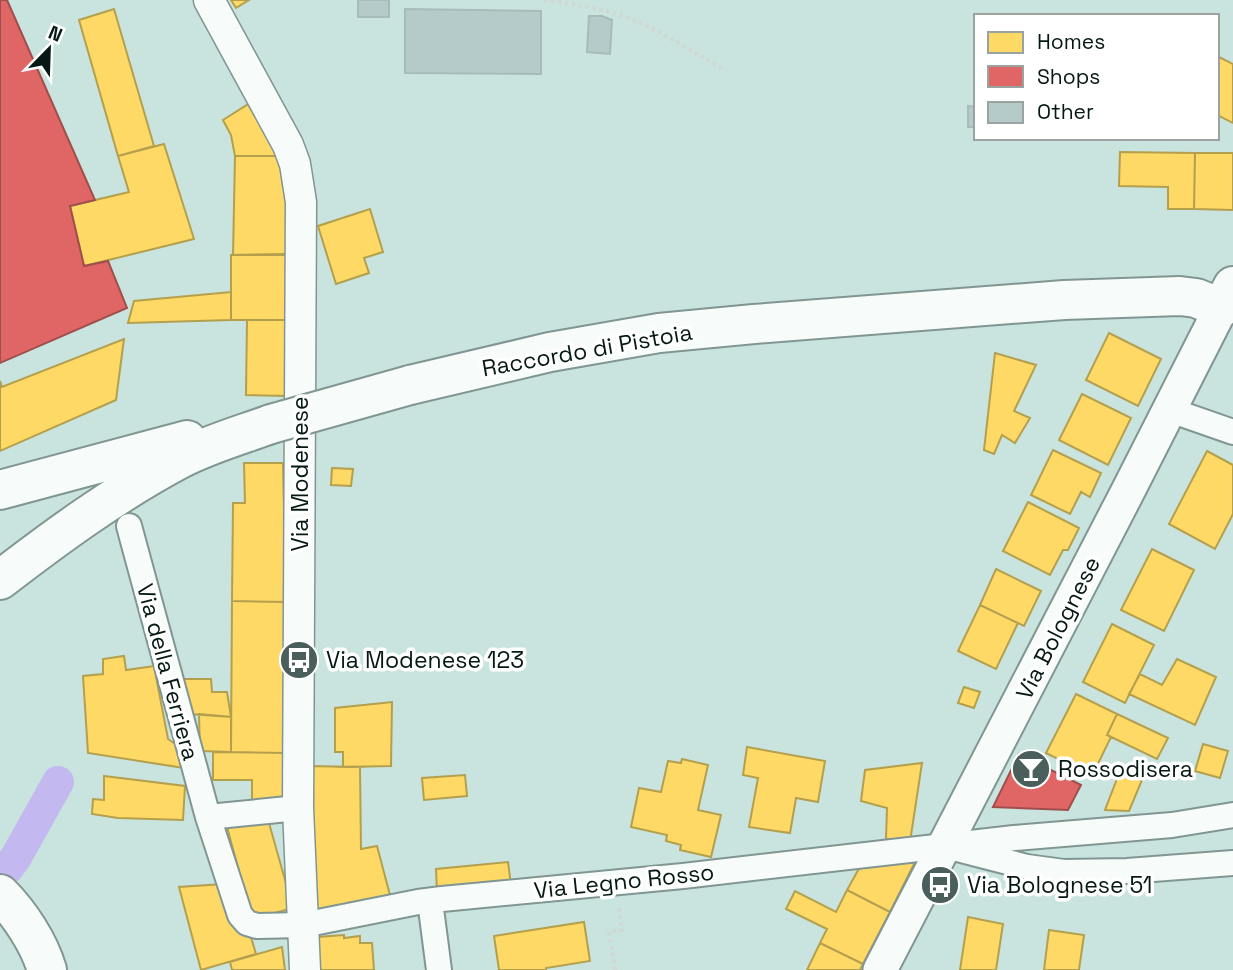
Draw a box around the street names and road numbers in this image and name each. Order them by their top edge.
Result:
street label: Raccordo di Pistoia [479,317,695,383]
street label: Via Modenese [285,397,315,552]
street label: Via Bolognese [1009,551,1107,705]
street label: Via della Ferriera [130,580,206,764]
street label: Via Legno Rosso [532,857,716,905]

